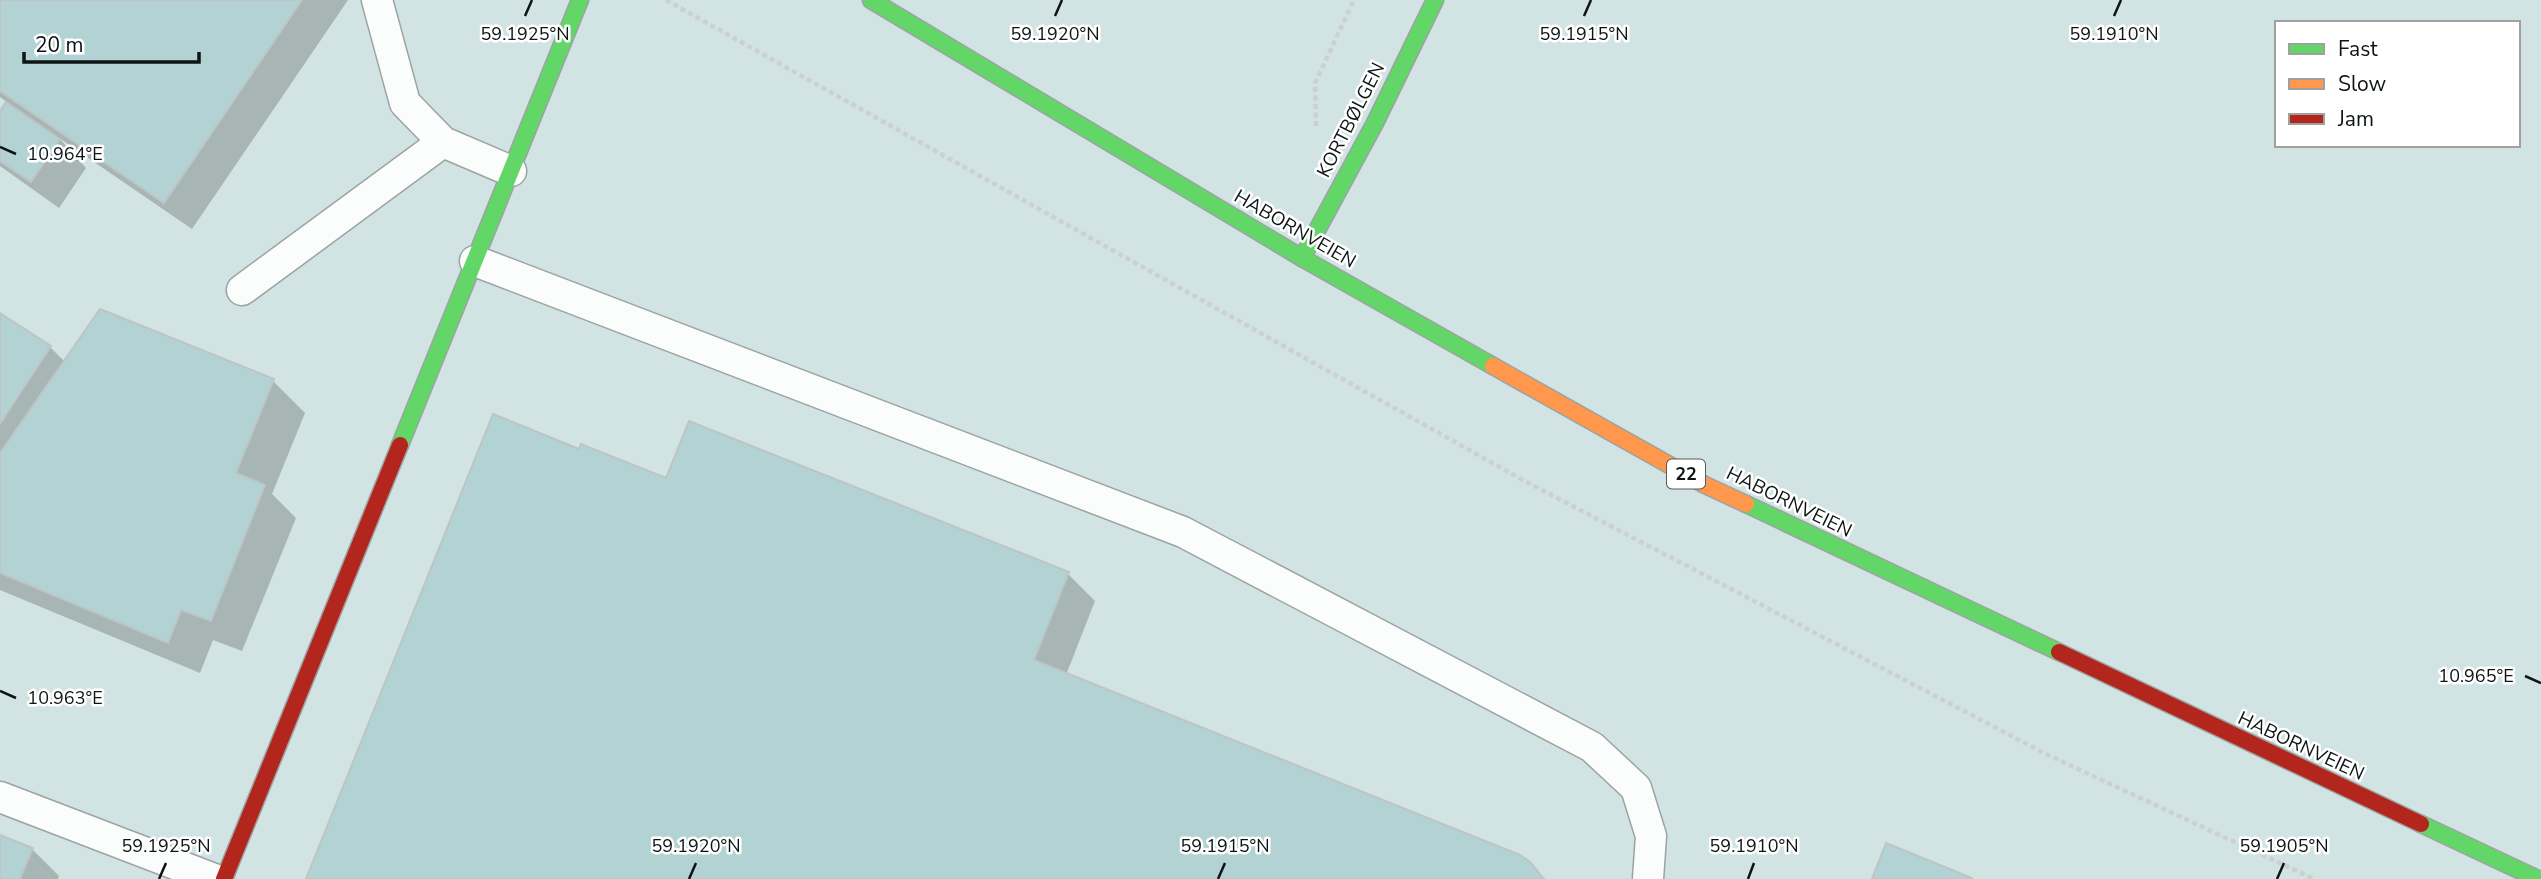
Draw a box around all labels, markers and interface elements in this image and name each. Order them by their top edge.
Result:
scale bar [24,21,200,65]
legend [2275,21,2520,147]
text: 59.1925°N [481,22,569,46]
text: 59.1920°N [1011,22,1099,46]
text: 59.1915°N [1540,22,1628,46]
text: 59.1910°N [2070,22,2158,46]
text: 20 m [35,31,84,59]
text: Fast [2338,35,2378,63]
street label: KORTBØLGEN [1311,58,1391,182]
text: Slow [2338,70,2387,98]
text: Jam [2337,105,2374,133]
text: 10.964°E [27,142,103,166]
street label: HABORNVEIEN [1229,184,1361,274]
road number: 22 [1667,460,1705,488]
street label: HABORNVEIEN [1722,460,1856,544]
text: 10.965°E [2438,664,2514,688]
text: 10.963°E [27,686,103,710]
street label: HABORNVEIEN [2234,705,2368,787]
text: 59.1925°N [122,834,210,858]
text: 59.1920°N [652,834,740,858]
text: 59.1915°N [1181,834,1269,858]
text: 59.1910°N [1710,834,1798,858]
text: 59.1905°N [2240,834,2328,858]

